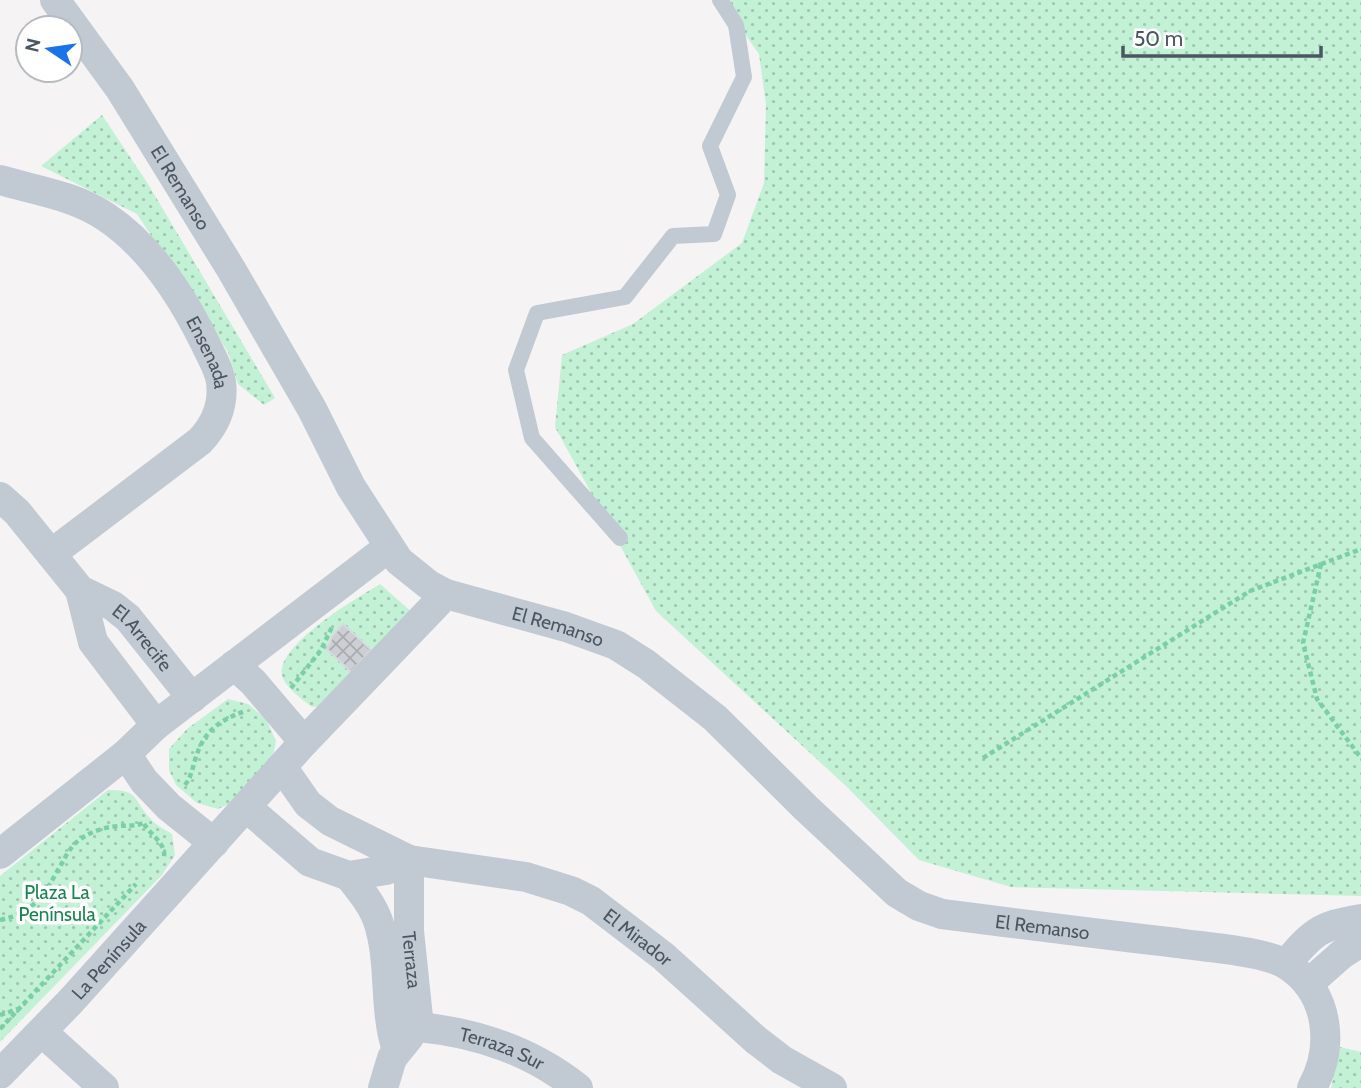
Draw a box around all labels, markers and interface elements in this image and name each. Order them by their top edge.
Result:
north arrow [14,14,84,84]
scale bar [1123,14,1321,58]
text: 50 m [1134,26,1183,51]
text: N [20,36,46,54]
street label: El Remanso [146,141,215,234]
street label: Ensenada [182,312,233,390]
street label: El Arrecife [108,599,178,676]
street label: El Remanso [510,601,607,651]
park label: Plaza La Península [18,881,96,926]
street label: El Mirador [599,903,677,970]
street label: El Remanso [994,909,1091,944]
street label: La Península [67,914,151,1004]
street label: Terraza [398,930,426,990]
street label: Terraza Sur [458,1022,548,1074]

